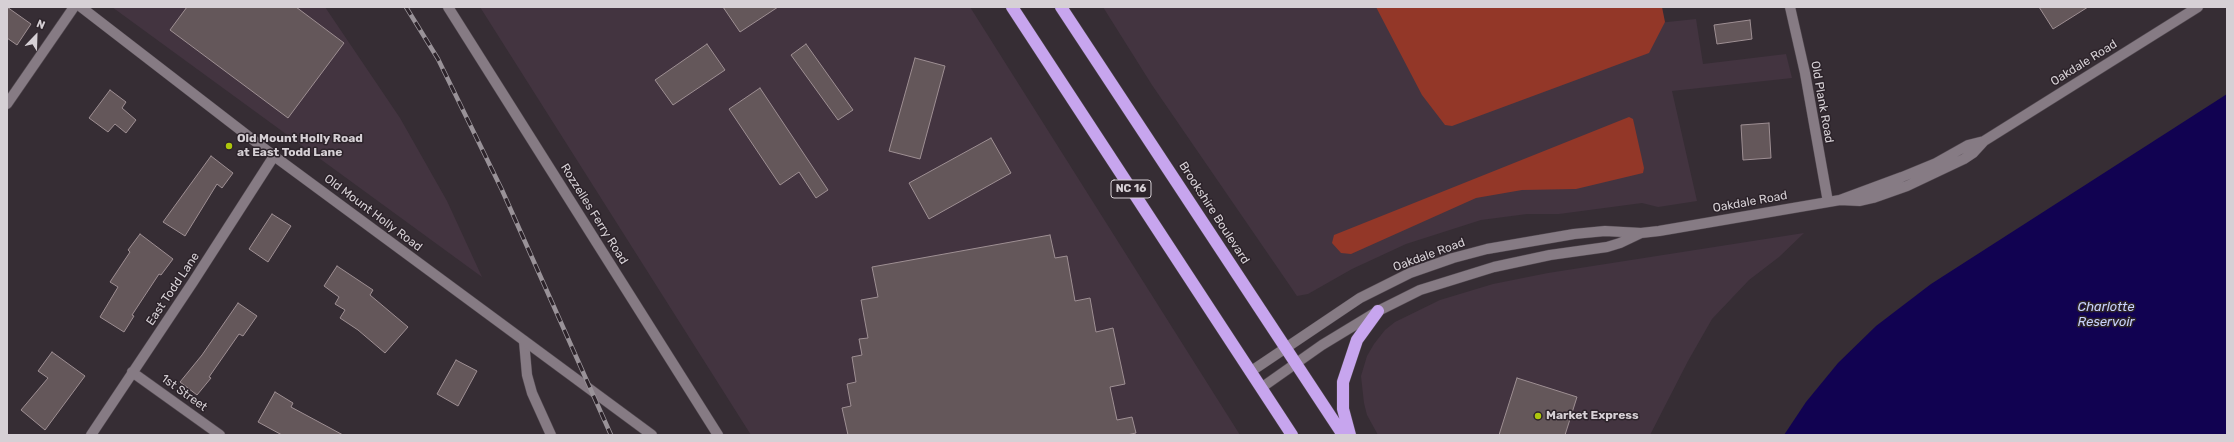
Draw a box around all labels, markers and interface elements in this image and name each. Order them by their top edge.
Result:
north arrow [16,16,56,56]
text: N [35,17,47,32]
street label: Oakdale Road [2048,37,2120,89]
street label: Old Plank Road [1808,60,1836,144]
place label: Old Mount Holly Road at East Todd Lane [237,132,363,160]
marker: Old Mount Holly Road at East Todd Lane [224,141,234,151]
street label: Brookshire Boulevard [1176,159,1252,267]
street label: Rozzelles Ferry Road [557,161,631,267]
street label: Old Mount Holly Road [321,171,425,255]
road number: NC 16 [1111,180,1151,198]
street label: Oakdale Road [1712,188,1788,216]
street label: Oakdale Road [1391,235,1467,275]
street label: East Todd Lane [143,250,203,328]
water label: Charlotte Reservoir [2077,299,2135,330]
street label: 1st Street [158,371,210,415]
place label: Market Express [1546,409,1639,423]
marker: Market Express [1533,411,1543,421]

